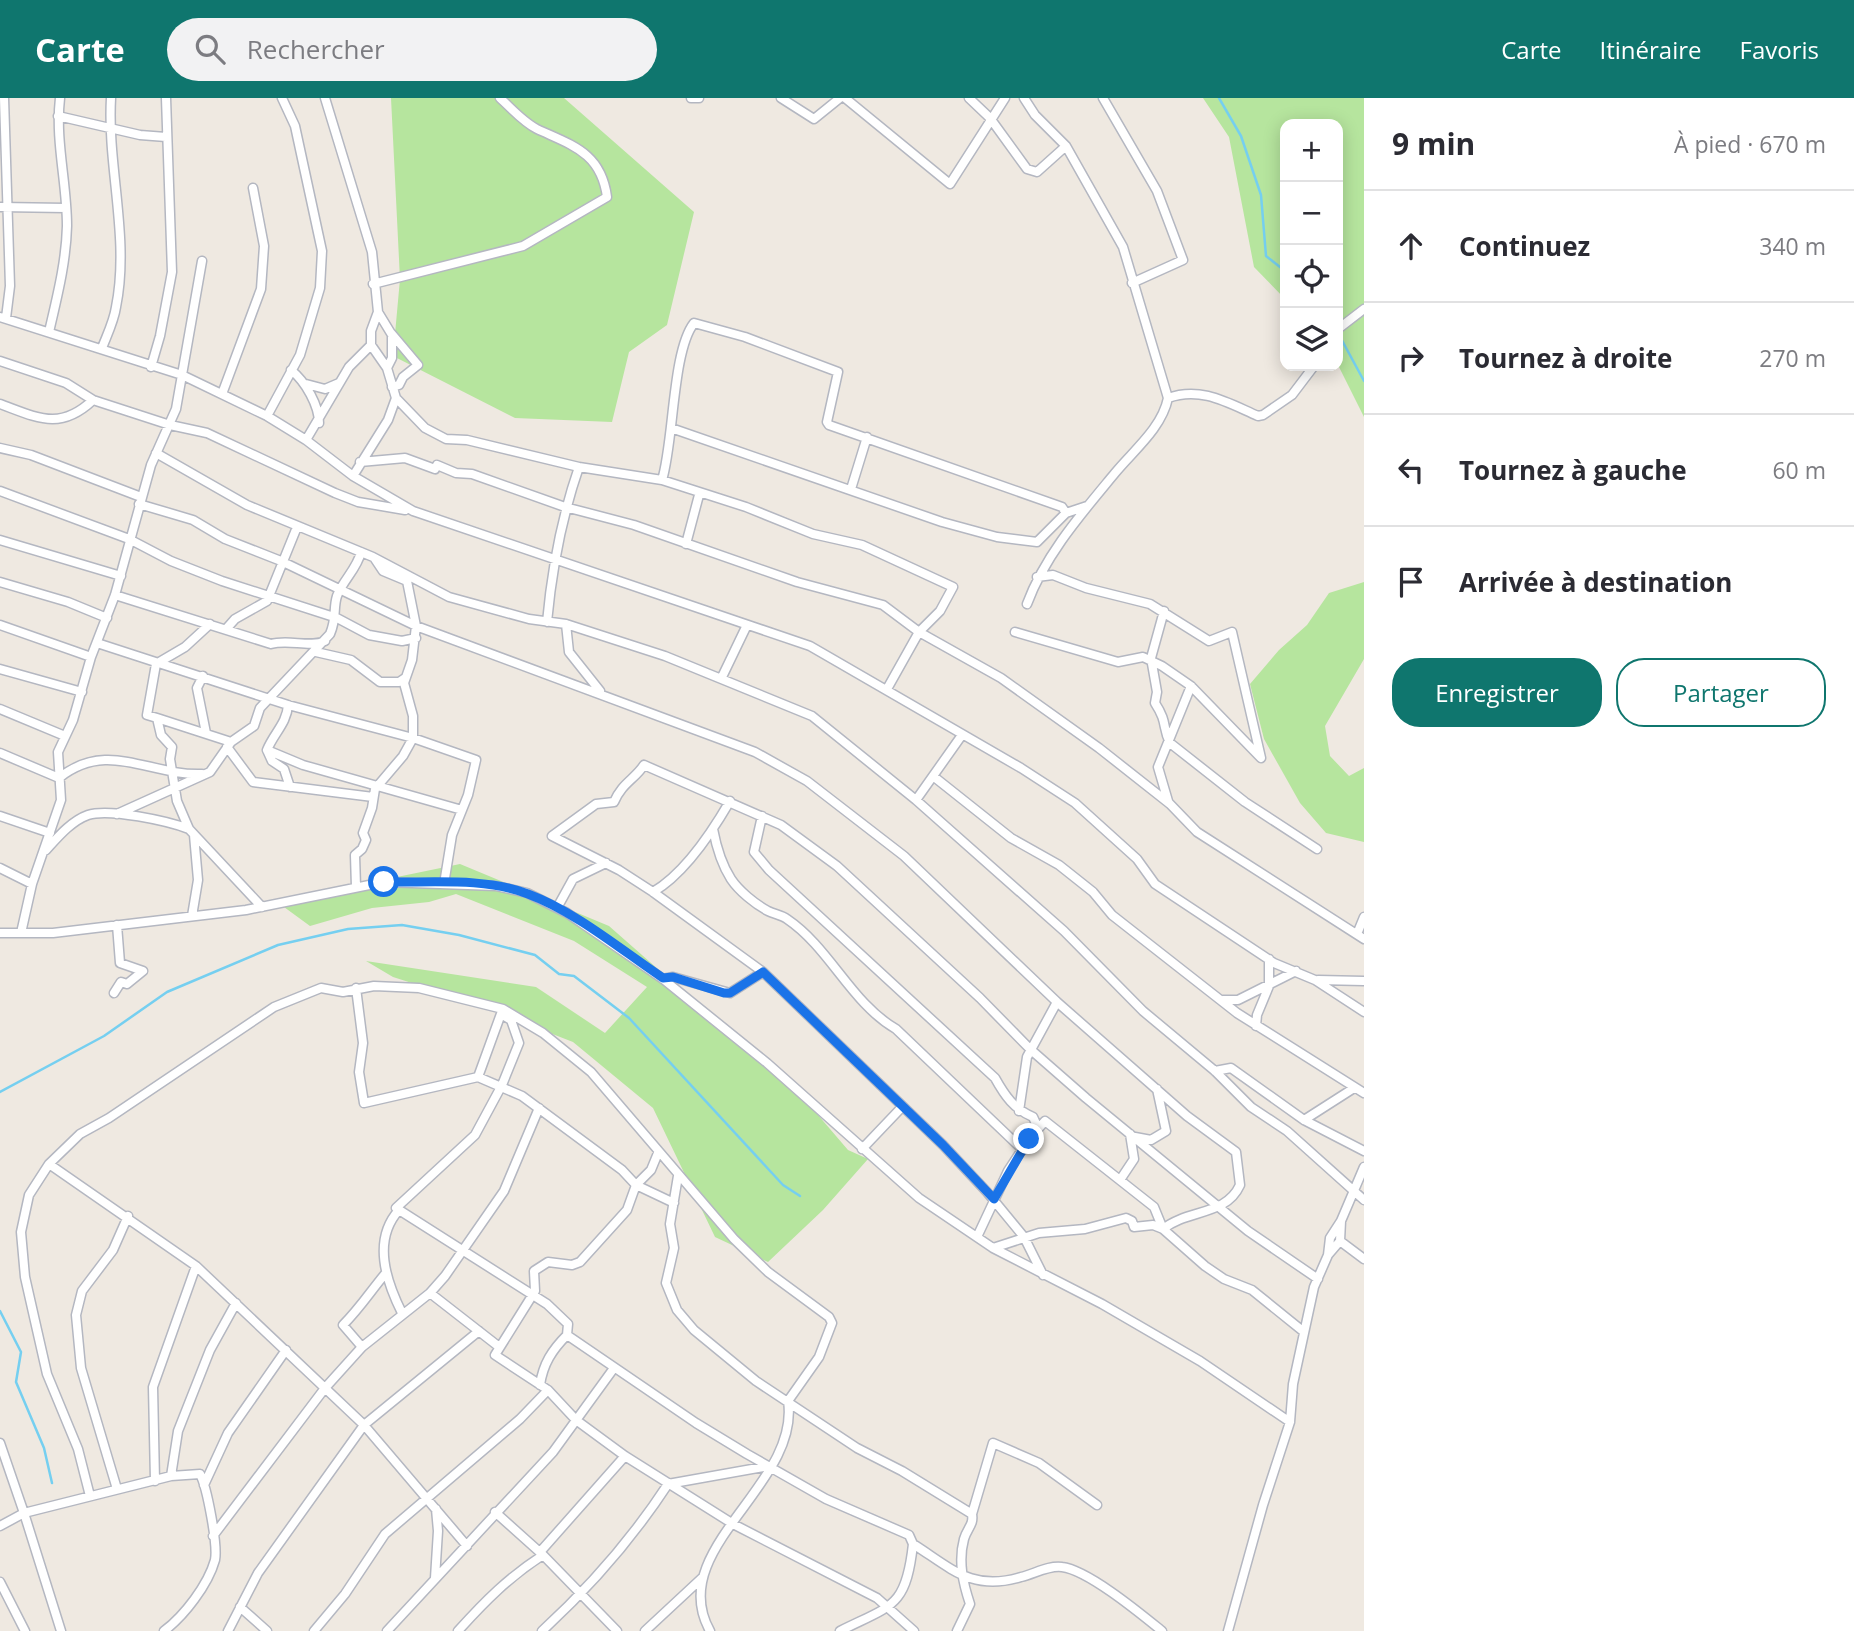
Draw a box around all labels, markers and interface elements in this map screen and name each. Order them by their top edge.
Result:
search box [167,18,657,81]
text: Carte [35,27,125,72]
icon: search [191,30,229,68]
text: Rechercher [247,31,385,67]
text: Carte [1501,33,1562,66]
text: Itinéraire [1600,33,1702,66]
text: Favoris [1740,33,1819,66]
map controls [1280,119,1343,371]
button: + [1280,119,1343,182]
text: 9 min [1392,123,1475,164]
text: À pied · 670 m [1674,128,1826,160]
button: − [1280,182,1343,245]
icon: ahead [1392,227,1430,265]
text: Continuez [1459,228,1590,264]
text: 340 m [1759,230,1826,262]
button: locate [1280,245,1343,308]
button: layers [1280,308,1343,371]
icon: right [1392,339,1430,377]
text: Tournez à droite [1459,340,1672,376]
text: 270 m [1759,342,1826,374]
icon: left [1392,451,1430,489]
text: Tournez à gauche [1459,452,1687,488]
text: 60 m [1772,454,1826,486]
icon: arrive [1392,563,1430,601]
text: Arrivée à destination [1459,564,1732,600]
button: Enregistrer [1392,658,1602,727]
button: Partager [1616,658,1826,727]
route start [368,866,399,897]
route end [1013,1123,1044,1154]

